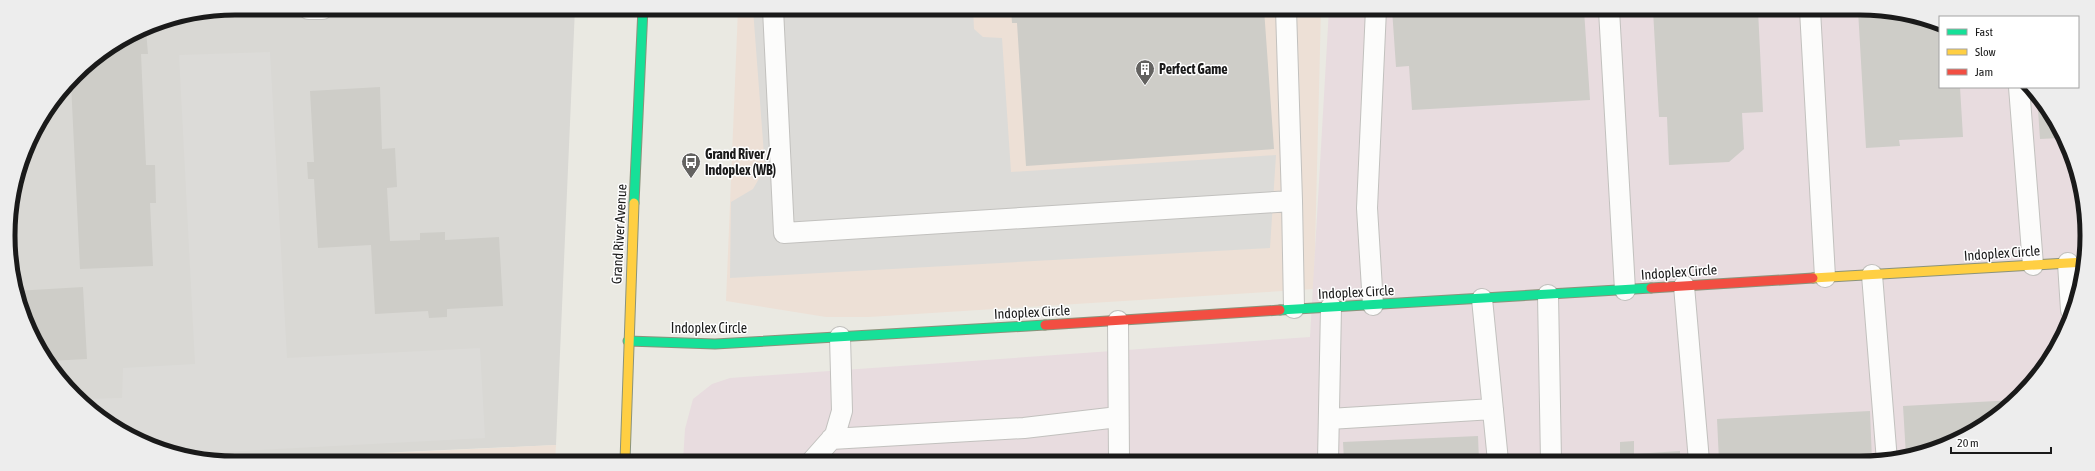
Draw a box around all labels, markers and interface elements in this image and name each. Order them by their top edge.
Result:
legend [1939,16,2079,88]
text: Fast [1975,25,1993,39]
text: Slow [1975,45,1996,59]
building icon: Perfect Game [1134,58,1156,86]
place label: Perfect Game [1159,61,1228,77]
text: Jam [1975,65,1993,79]
place label: Grand River / Indoplex (WB) [705,146,776,178]
bus stop icon: Grand River / Indoplex (WB) [680,151,702,179]
street label: Grand River Avenue [608,184,630,284]
street label: Indoplex Circle [1963,242,2041,264]
street label: Indoplex Circle [1640,261,1718,283]
street label: Indoplex Circle [1317,282,1395,302]
street label: Indoplex Circle [993,302,1071,322]
street label: Indoplex Circle [671,320,747,336]
scale bar [1951,429,2051,455]
text: 20 m [1957,436,1979,450]

